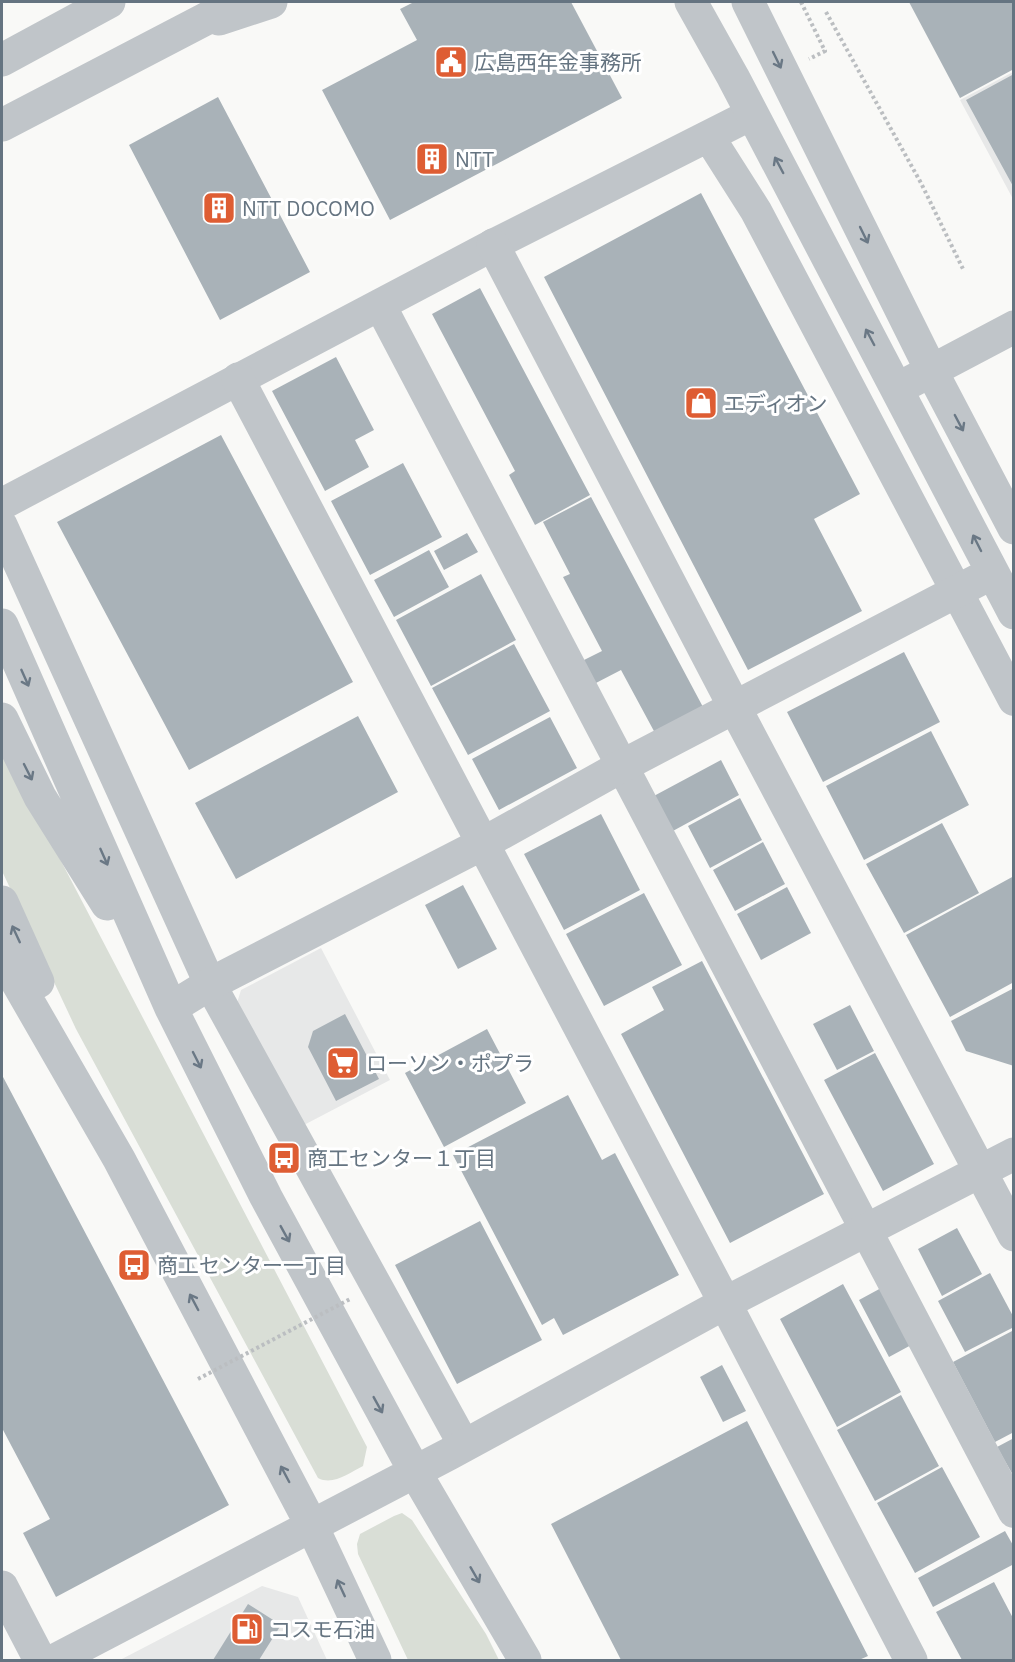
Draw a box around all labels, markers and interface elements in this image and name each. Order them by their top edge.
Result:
public building icon: 広島西年金事務所 [433,44,469,80]
place label: 広島西年金事務所 [474,48,642,76]
one-way arrow [772,50,784,68]
building icon: NTT [414,141,450,177]
place label: NTT [455,145,494,173]
one-way arrow [773,156,784,174]
building icon: NTT DOCOMO [201,190,237,226]
place label: NTT DOCOMO [242,194,375,222]
one-way arrow [858,225,870,243]
one-way arrow [864,329,876,346]
shop icon: エディオン [683,385,719,421]
place label: エディオン [724,389,828,417]
one-way arrow [954,414,965,432]
one-way arrow [970,534,982,552]
one-way arrow [20,669,31,687]
one-way arrow [22,762,34,780]
one-way arrow [99,847,110,865]
one-way arrow [10,925,22,943]
supermarket icon: ローソン・ポプラ [325,1045,361,1081]
place label: ローソン・ポプラ [366,1049,534,1077]
one-way arrow [191,1051,203,1068]
bus stop icon: 商工センター１丁目 [266,1140,302,1176]
place label: 商工センター１丁目 [307,1144,496,1172]
one-way arrow [280,1224,291,1242]
bus stop icon: 商工センター一丁目 [116,1247,152,1283]
place label: 商工センター一丁目 [157,1251,346,1279]
one-way arrow [188,1293,199,1311]
one-way arrow [372,1396,384,1413]
one-way arrow [279,1466,290,1484]
one-way arrow [469,1566,481,1583]
one-way arrow [335,1580,347,1598]
fuel station icon: コスモ石油 [229,1611,265,1647]
place label: コスモ石油 [270,1615,375,1643]

